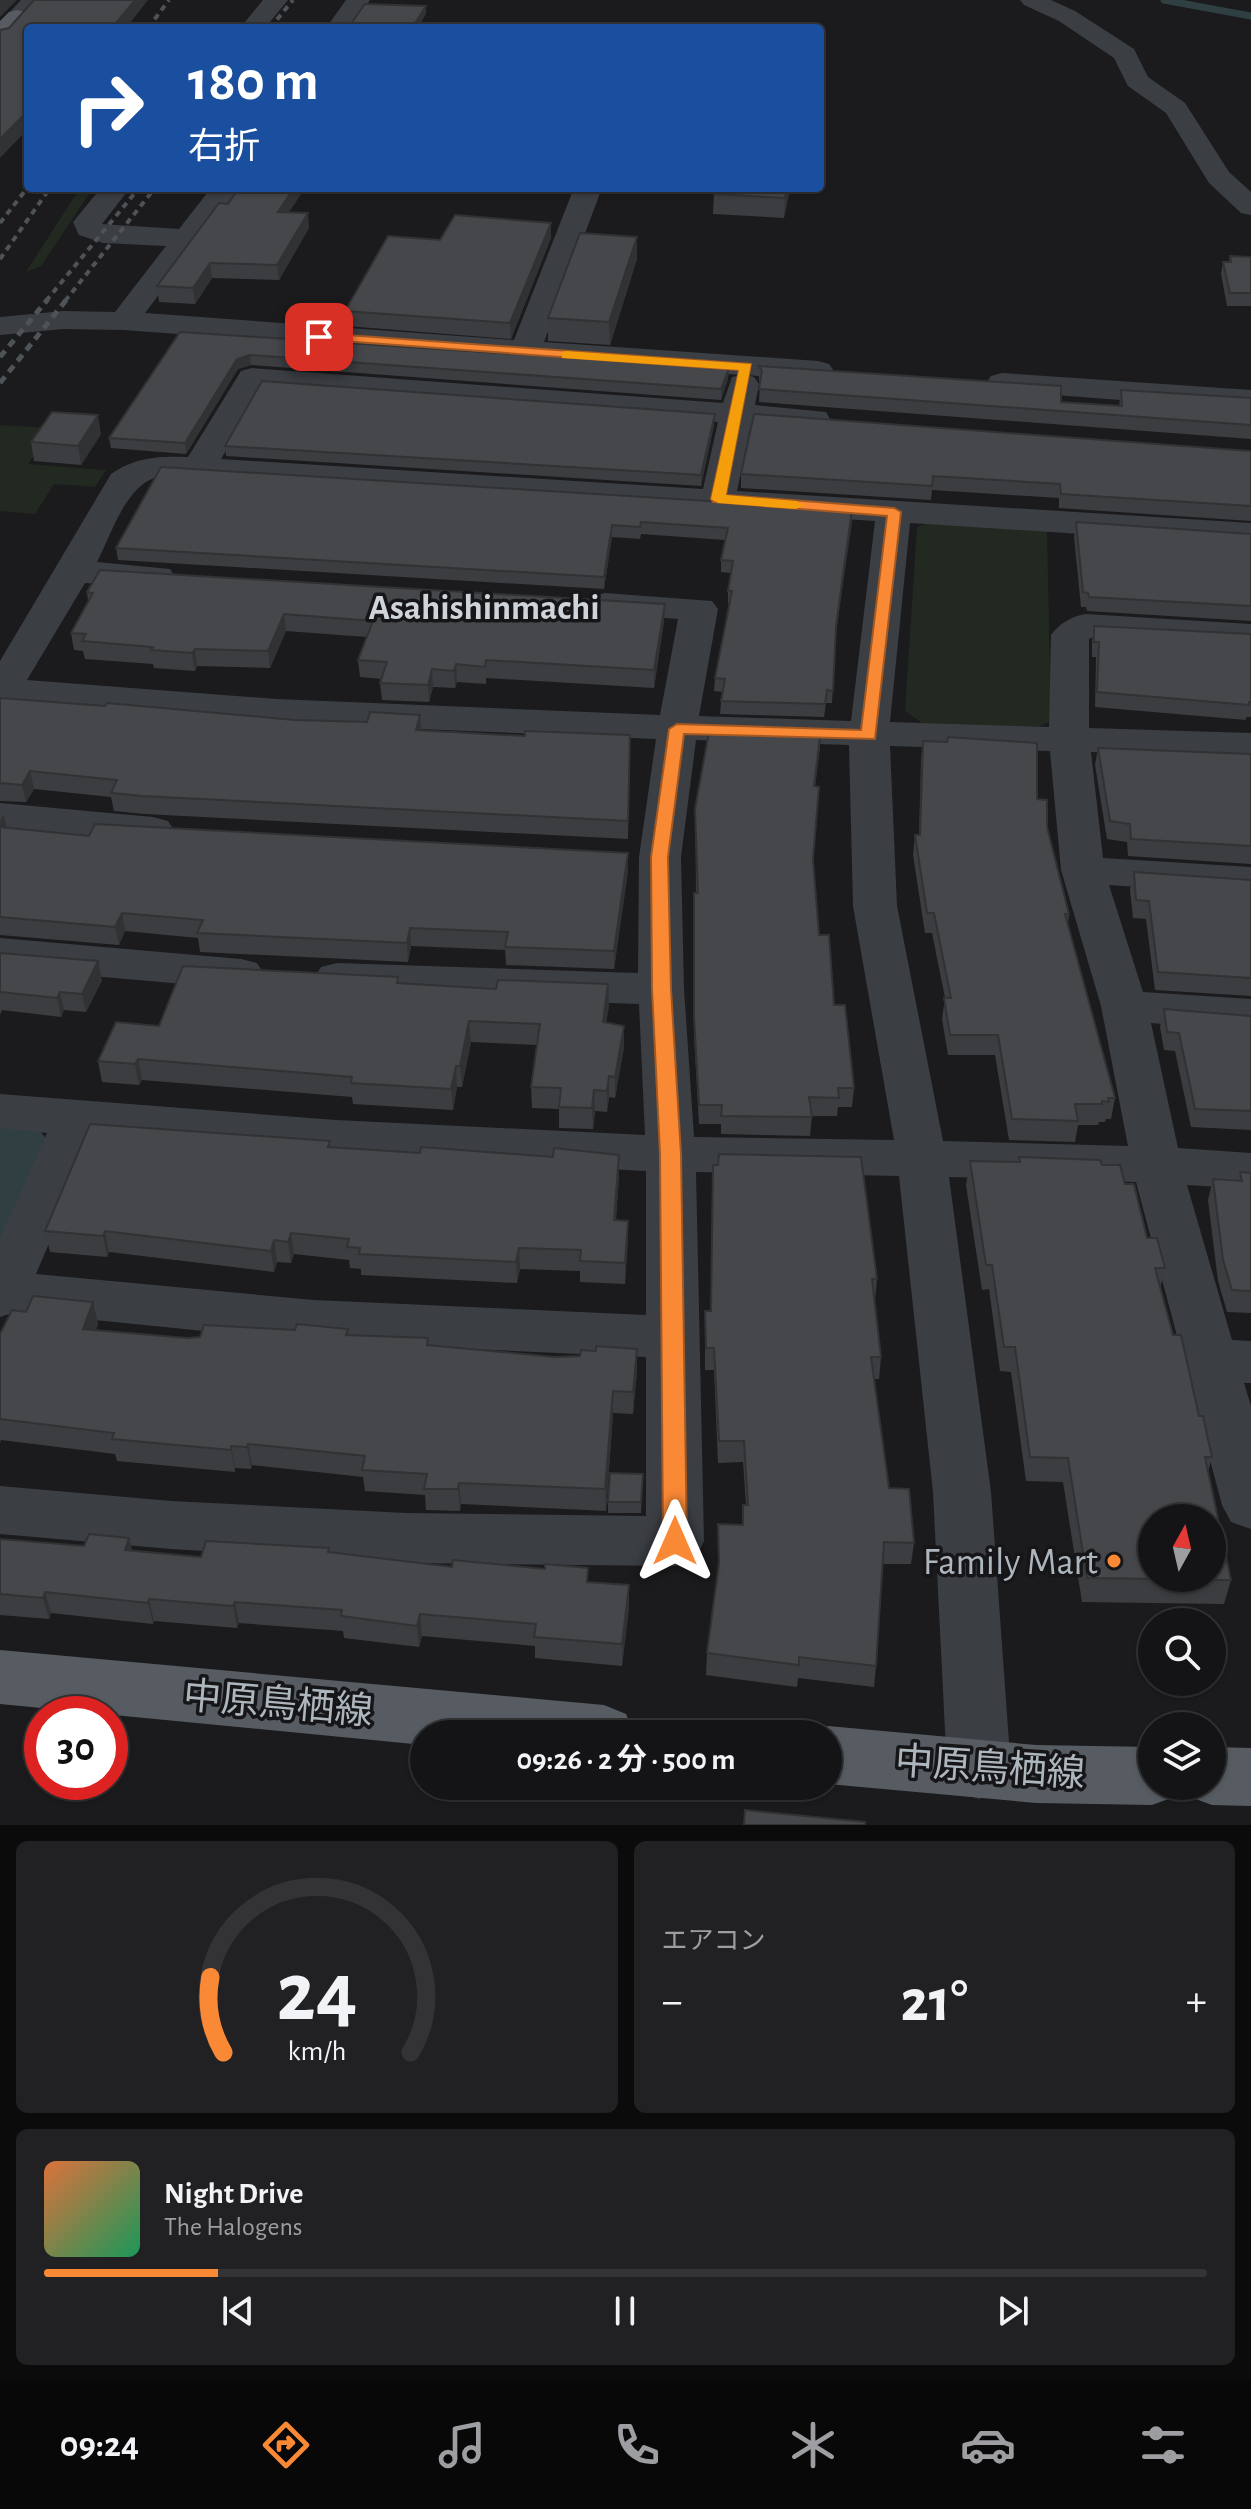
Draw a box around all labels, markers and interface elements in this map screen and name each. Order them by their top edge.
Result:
text: 180 m [188,54,319,110]
icon: right [56,56,160,160]
text: 右折 [188,129,260,165]
pin [285,303,353,371]
icon: arrive [297,315,341,359]
district label: Asahishinmachi [368,590,600,626]
position arrow [633,1499,717,1583]
north arrow [1138,1504,1226,1592]
map controls [1138,1504,1226,1800]
place label: Family Mart [923,1544,1098,1582]
marker: Family Mart [1105,1552,1123,1570]
button: search [1138,1608,1226,1696]
street label: 中原鳥栖線 [182,1675,374,1732]
speed limit sign: 30 [24,1696,128,1800]
button: layers [1138,1712,1226,1800]
street label: 中原鳥栖線 [894,1740,1086,1795]
text: 09:26 · 2 分 · 500 m [516,1745,736,1775]
text: エアコン [662,1928,766,1954]
text: 24 [276,1952,357,2036]
text: 21° [901,1972,968,2032]
text: − [662,1980,683,2024]
text: + [1186,1980,1207,2024]
text: km/h [287,2037,346,2066]
text: Night Drive [164,2179,303,2209]
text: The Halogens [164,2214,302,2240]
icon: previous [216,2289,260,2333]
icon: pause [603,2289,647,2333]
icon: next [991,2289,1035,2333]
icon: directions [258,2417,314,2473]
icon: music [434,2417,490,2473]
icon: phone [609,2417,665,2473]
icon: climate [785,2417,841,2473]
icon: car [960,2417,1016,2473]
icon: filters [1135,2417,1191,2473]
text: 09:24 [60,2427,139,2463]

